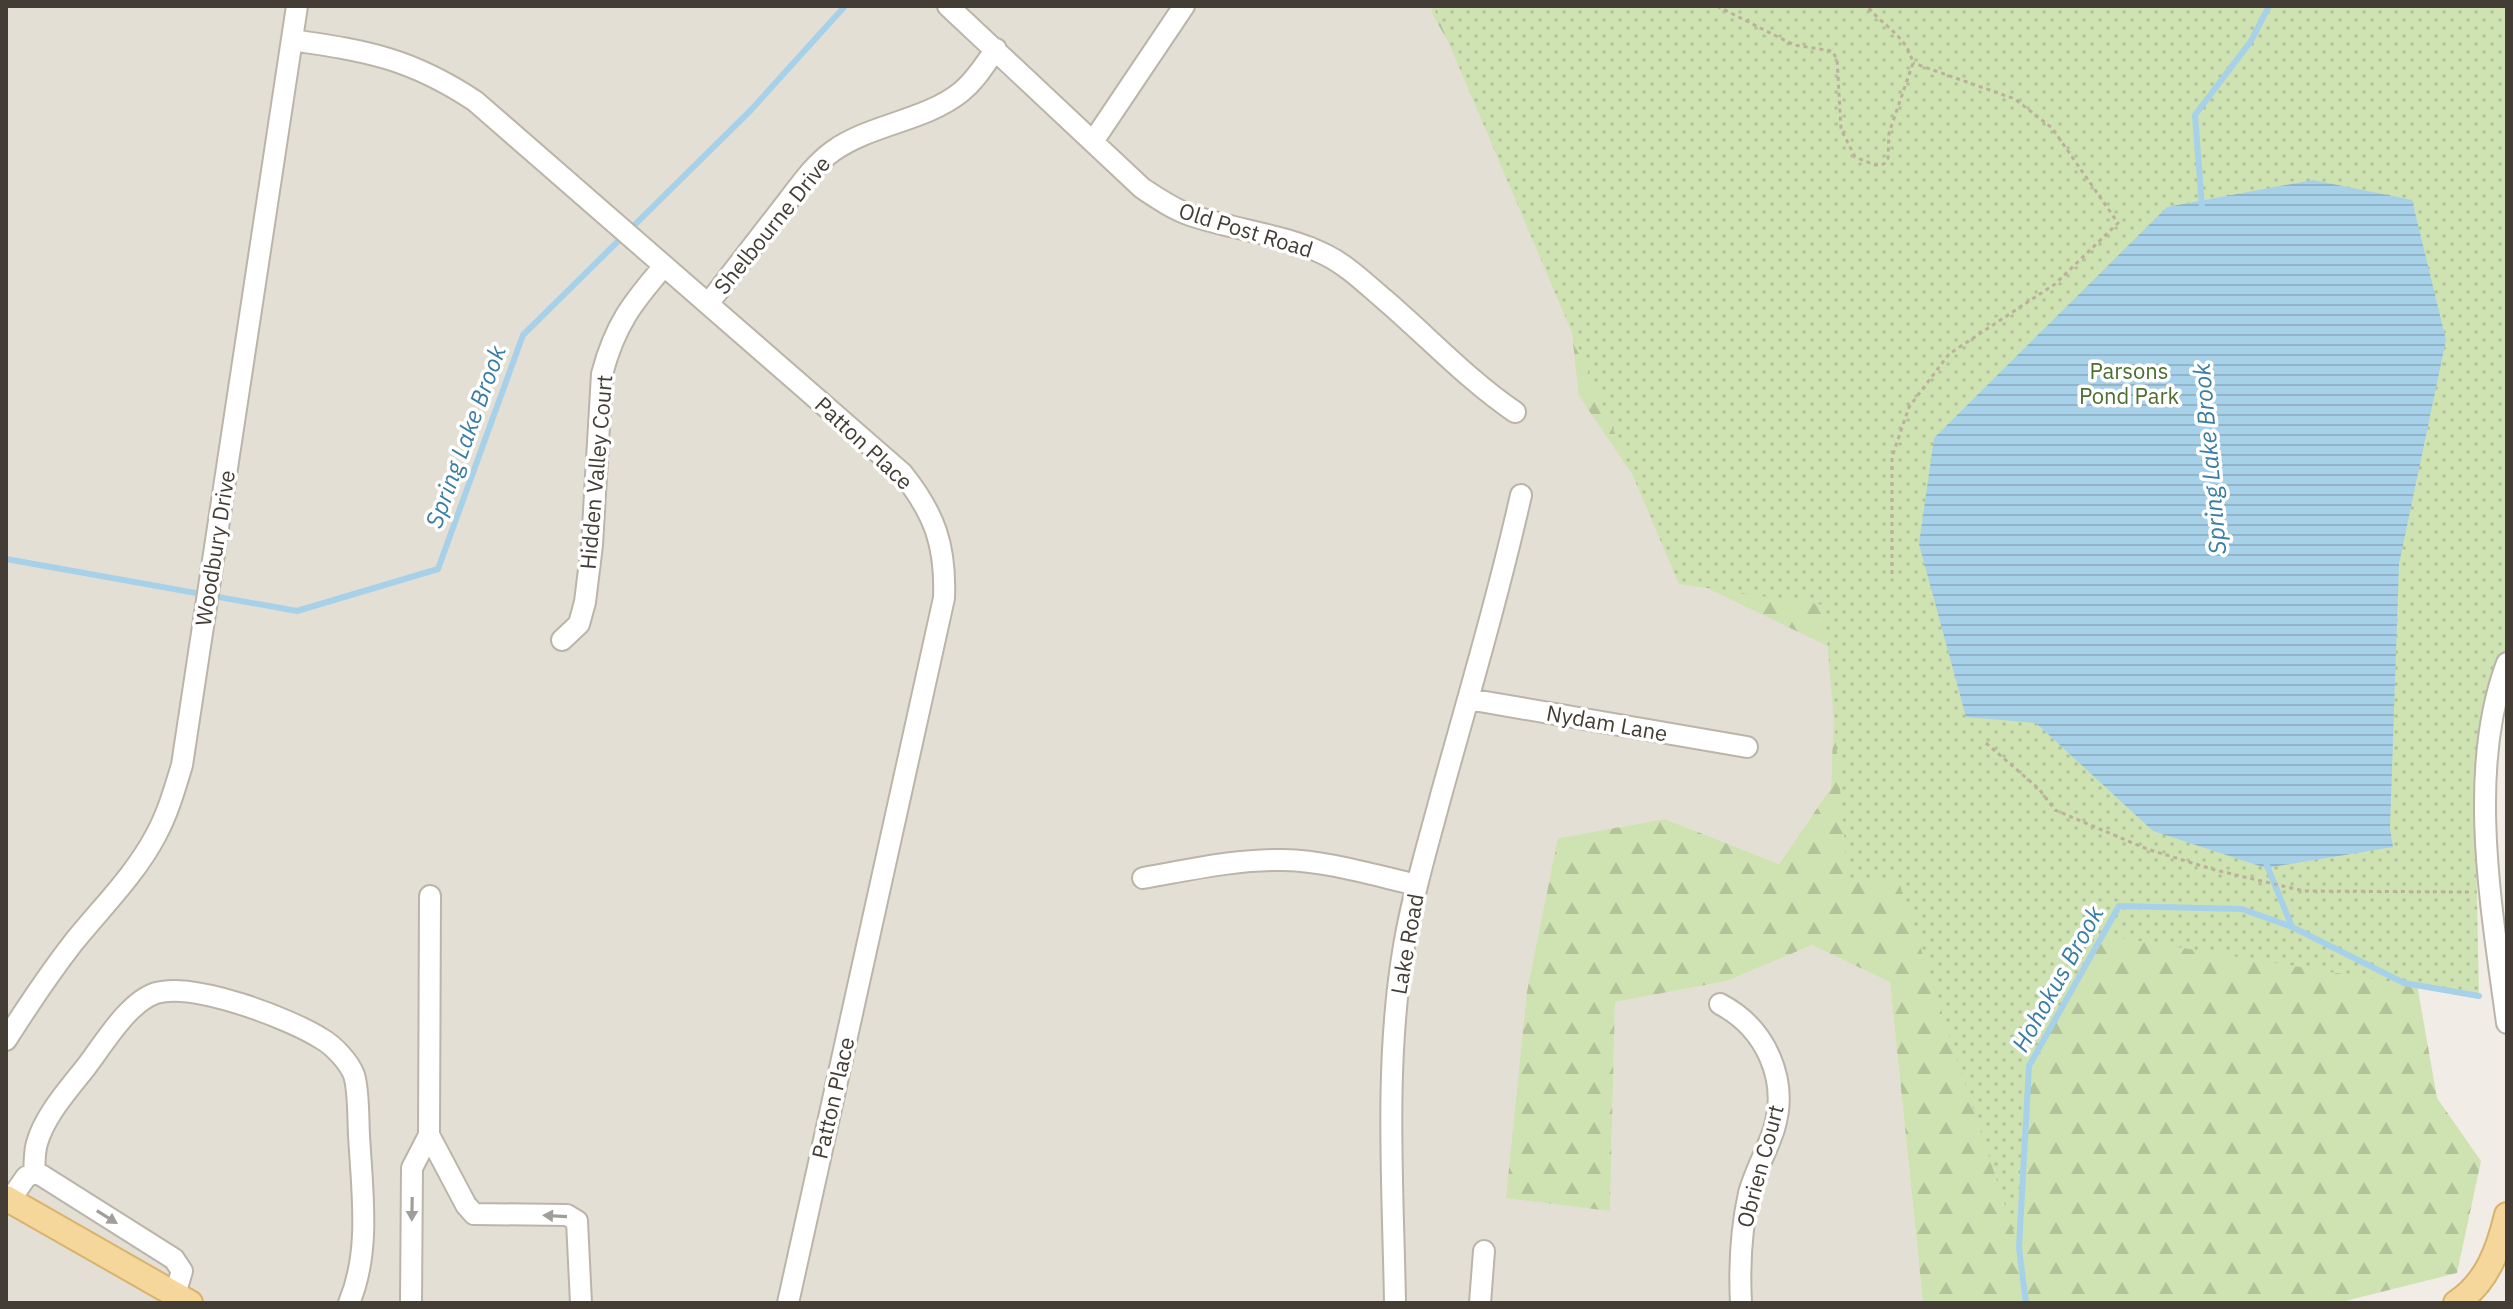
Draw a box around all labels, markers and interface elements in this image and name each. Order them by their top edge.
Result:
street label: Shelbourne Drive [707,150,836,300]
street label: Old Post Road [1176,195,1317,264]
water label: Spring Lake Brook [417,341,513,532]
park label: Parsons Pond Park [2079,356,2179,410]
water label: Spring Lake Brook [2185,362,2233,556]
street label: Hidden Valley Court [573,373,618,570]
street label: Patton Place [809,390,920,496]
street label: Woodbury Drive [188,468,241,628]
street label: Nydam Lane [1544,698,1670,747]
street label: Lake Road [1383,891,1430,997]
water label: Hohokus Brook [2004,900,2111,1057]
street label: Patton Place [804,1034,861,1162]
street label: Obrien Court [1729,1101,1790,1230]
one-way arrow [406,1197,418,1222]
one-way arrow [96,1209,118,1223]
one-way arrow [541,1209,567,1222]

